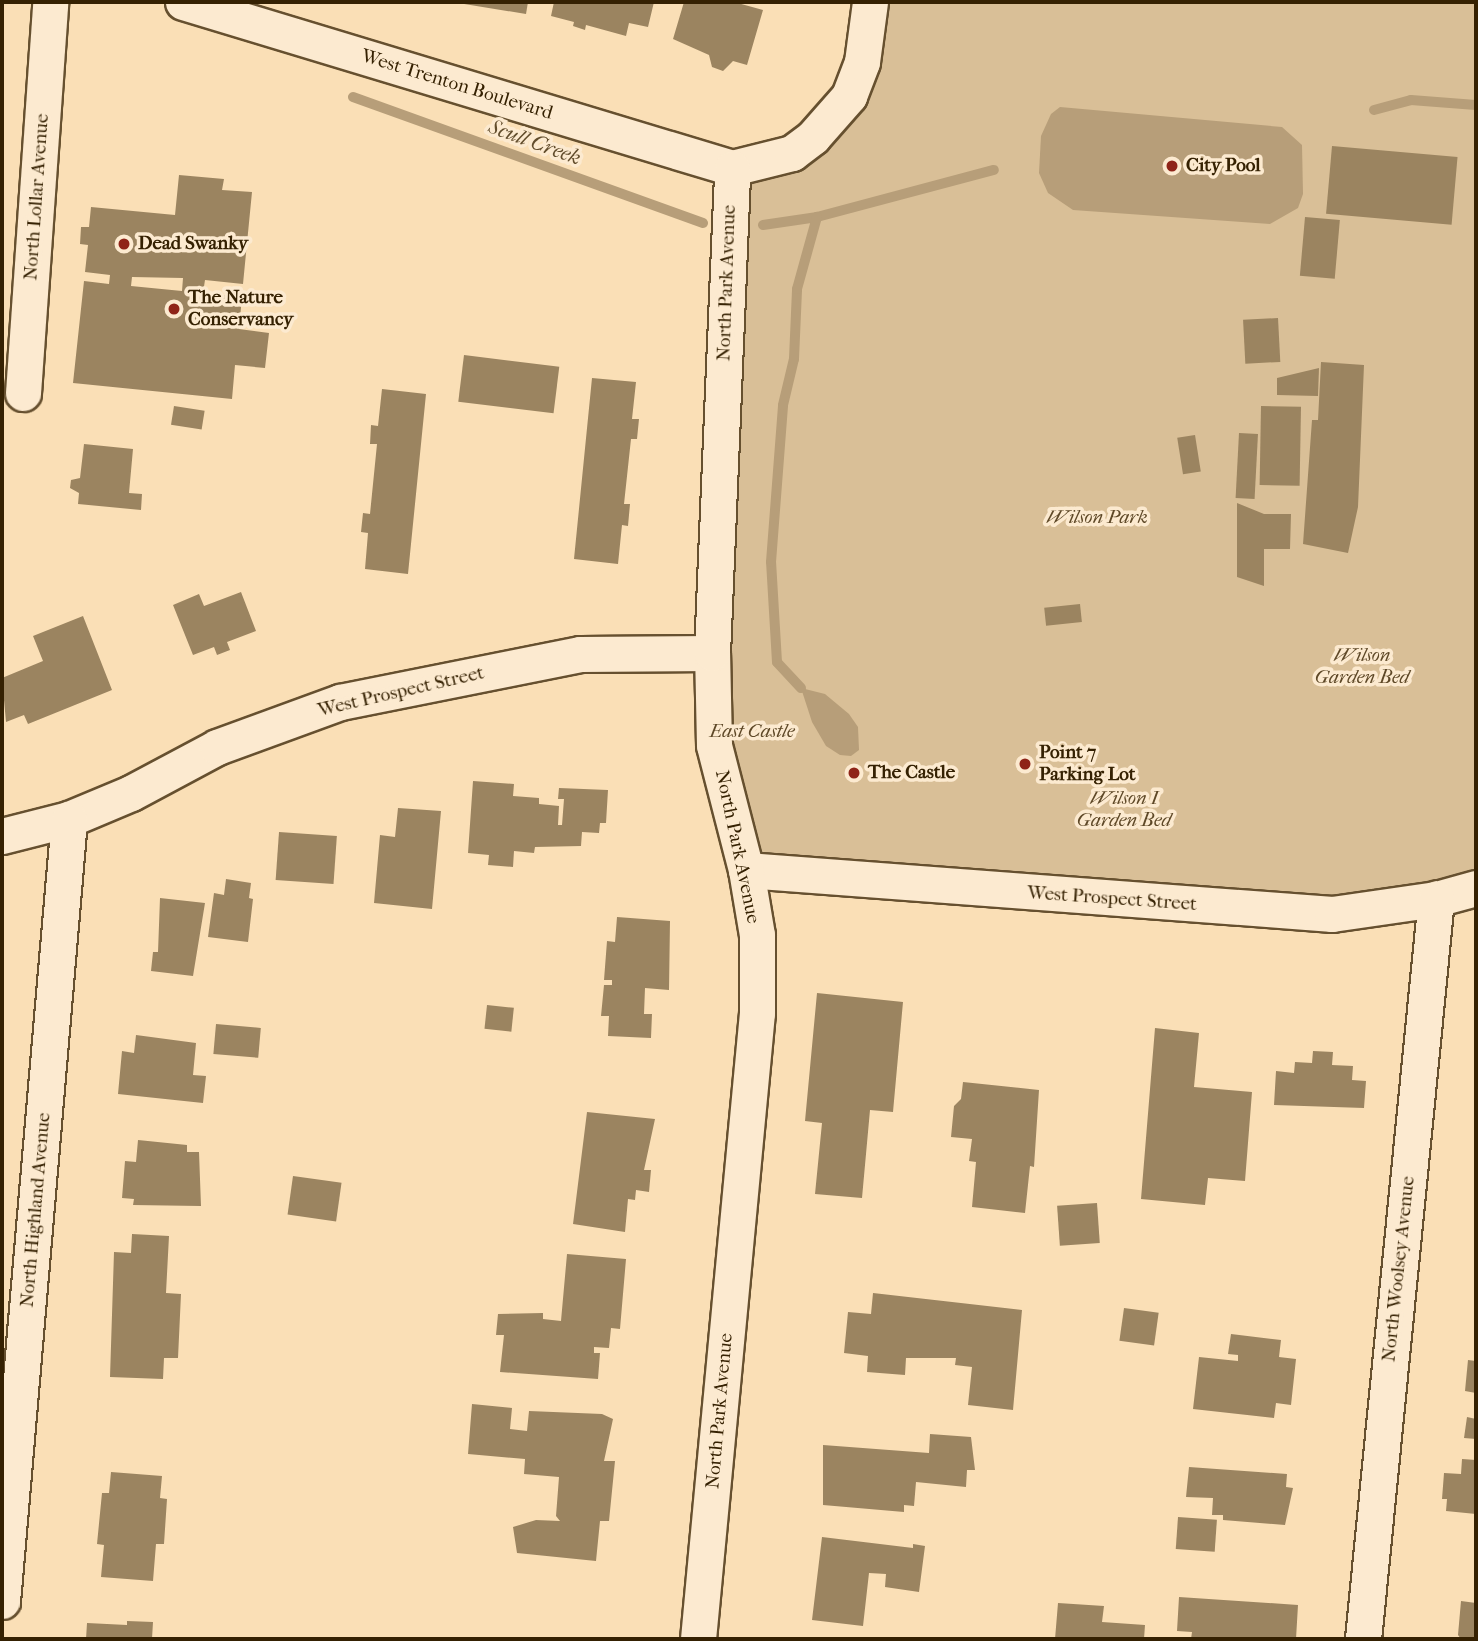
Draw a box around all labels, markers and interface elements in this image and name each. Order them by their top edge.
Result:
street label: West Trenton Boulevard [359,45,555,125]
street label: North Lollar Avenue [20,113,54,281]
water label: Scull Creek [485,114,585,170]
place label: City Pool [1186,155,1261,177]
marker: City Pool [1164,158,1180,174]
street label: North Park Avenue [713,204,741,362]
place label: Dead Swanky [138,233,248,255]
marker: Dead Swanky [116,236,132,252]
place label: The Nature Conservancy [188,287,293,331]
marker: The Nature Conservancy [166,301,182,317]
park label: Wilson Park [1046,507,1148,529]
park label: Wilson Garden Bed [1315,645,1409,689]
street label: West Prospect Street [316,662,486,722]
park label: East Castle [709,721,795,743]
place label: Point 7 Parking Lot [1039,742,1136,786]
marker: Point 7 Parking Lot [1017,756,1033,772]
place label: The Castle [868,762,955,784]
marker: The Castle [846,765,862,781]
street label: North Park Avenue [710,768,764,926]
park label: Wilson I Garden Bed [1077,788,1171,832]
street label: West Prospect Street [1027,882,1197,916]
street label: North Highland Avenue [16,1112,56,1308]
street label: North Woolsey Avenue [1378,1175,1420,1363]
street label: North Park Avenue [702,1332,738,1490]

